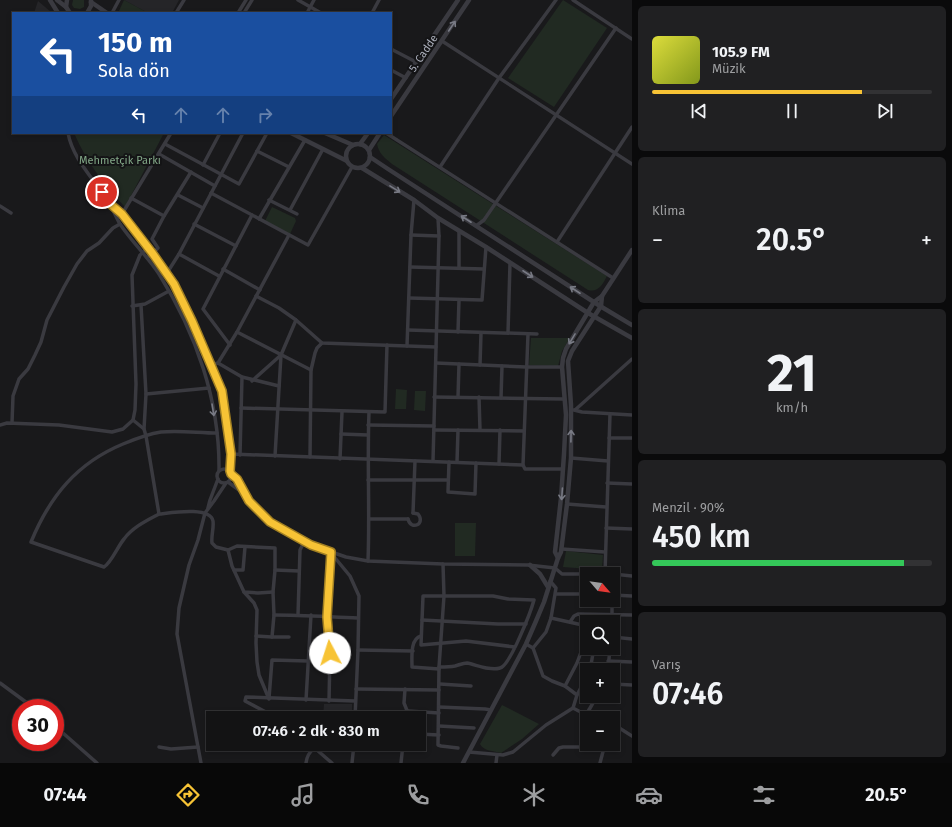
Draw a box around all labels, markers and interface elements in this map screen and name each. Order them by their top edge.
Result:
one-way arrow [448,21,456,32]
text: 150 m [98,26,173,59]
icon: left [32,28,84,80]
street label: 5. Cadde [406,32,441,74]
text: 105.9 FM [712,43,770,61]
text: Sola dön [98,60,170,82]
text: Müzik [712,61,746,76]
icon: previous [688,100,710,122]
icon: pause [781,100,803,122]
icon: next [874,100,896,122]
icon: left [128,104,150,126]
icon: ahead [170,104,192,126]
icon: ahead [212,104,234,126]
icon: right [254,104,276,126]
park label: Mehmetçik Parkı [79,154,161,167]
pin [85,175,119,209]
icon: arrive [91,181,113,203]
one-way arrow [389,185,401,193]
text: Klima [652,203,685,218]
one-way arrow [460,215,471,224]
text: 20.5° [756,222,828,258]
text: − [652,227,663,254]
text: + [921,227,932,254]
one-way arrow [522,271,534,279]
one-way arrow [569,285,581,293]
one-way arrow [568,333,576,344]
text: 21 [767,342,817,405]
text: km/h [776,400,808,415]
one-way arrow [209,404,217,417]
one-way arrow [567,430,575,443]
one-way arrow [558,487,565,500]
text: Menzil · 90% [652,500,725,515]
text: 450 km [652,519,751,555]
north arrow [580,567,620,607]
map controls [580,567,620,751]
button: search [580,615,620,655]
position arrow [309,632,351,674]
text: Varış [652,657,681,672]
button: + [580,663,620,703]
text: 07:46 [652,676,723,712]
speed limit sign: 30 [12,699,64,751]
button: − [580,711,620,751]
text: 07:46 · 2 dk · 830 m [252,722,380,740]
icon: directions [174,781,202,809]
icon: music [289,781,317,809]
icon: phone [404,781,432,809]
icon: climate [520,781,548,809]
icon: car [635,781,663,809]
icon: filters [750,781,778,809]
text: 07:44 [44,784,87,806]
text: 20.5° [865,784,908,806]

